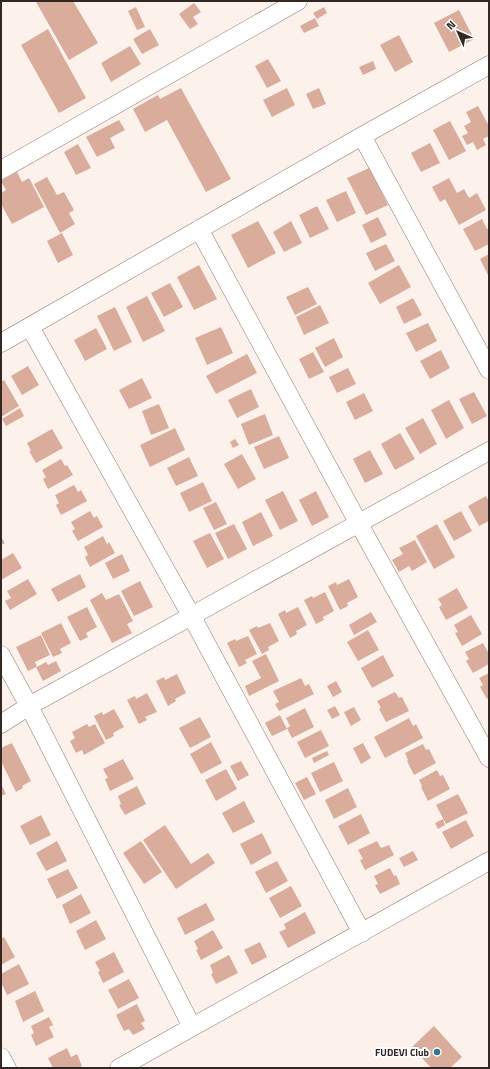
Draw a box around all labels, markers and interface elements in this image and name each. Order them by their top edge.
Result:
north arrow [438,12,478,52]
text: N [443,17,459,33]
place label: FUDEVI Club [375,1045,430,1060]
marker: FUDEVI Club [432,1047,442,1057]

